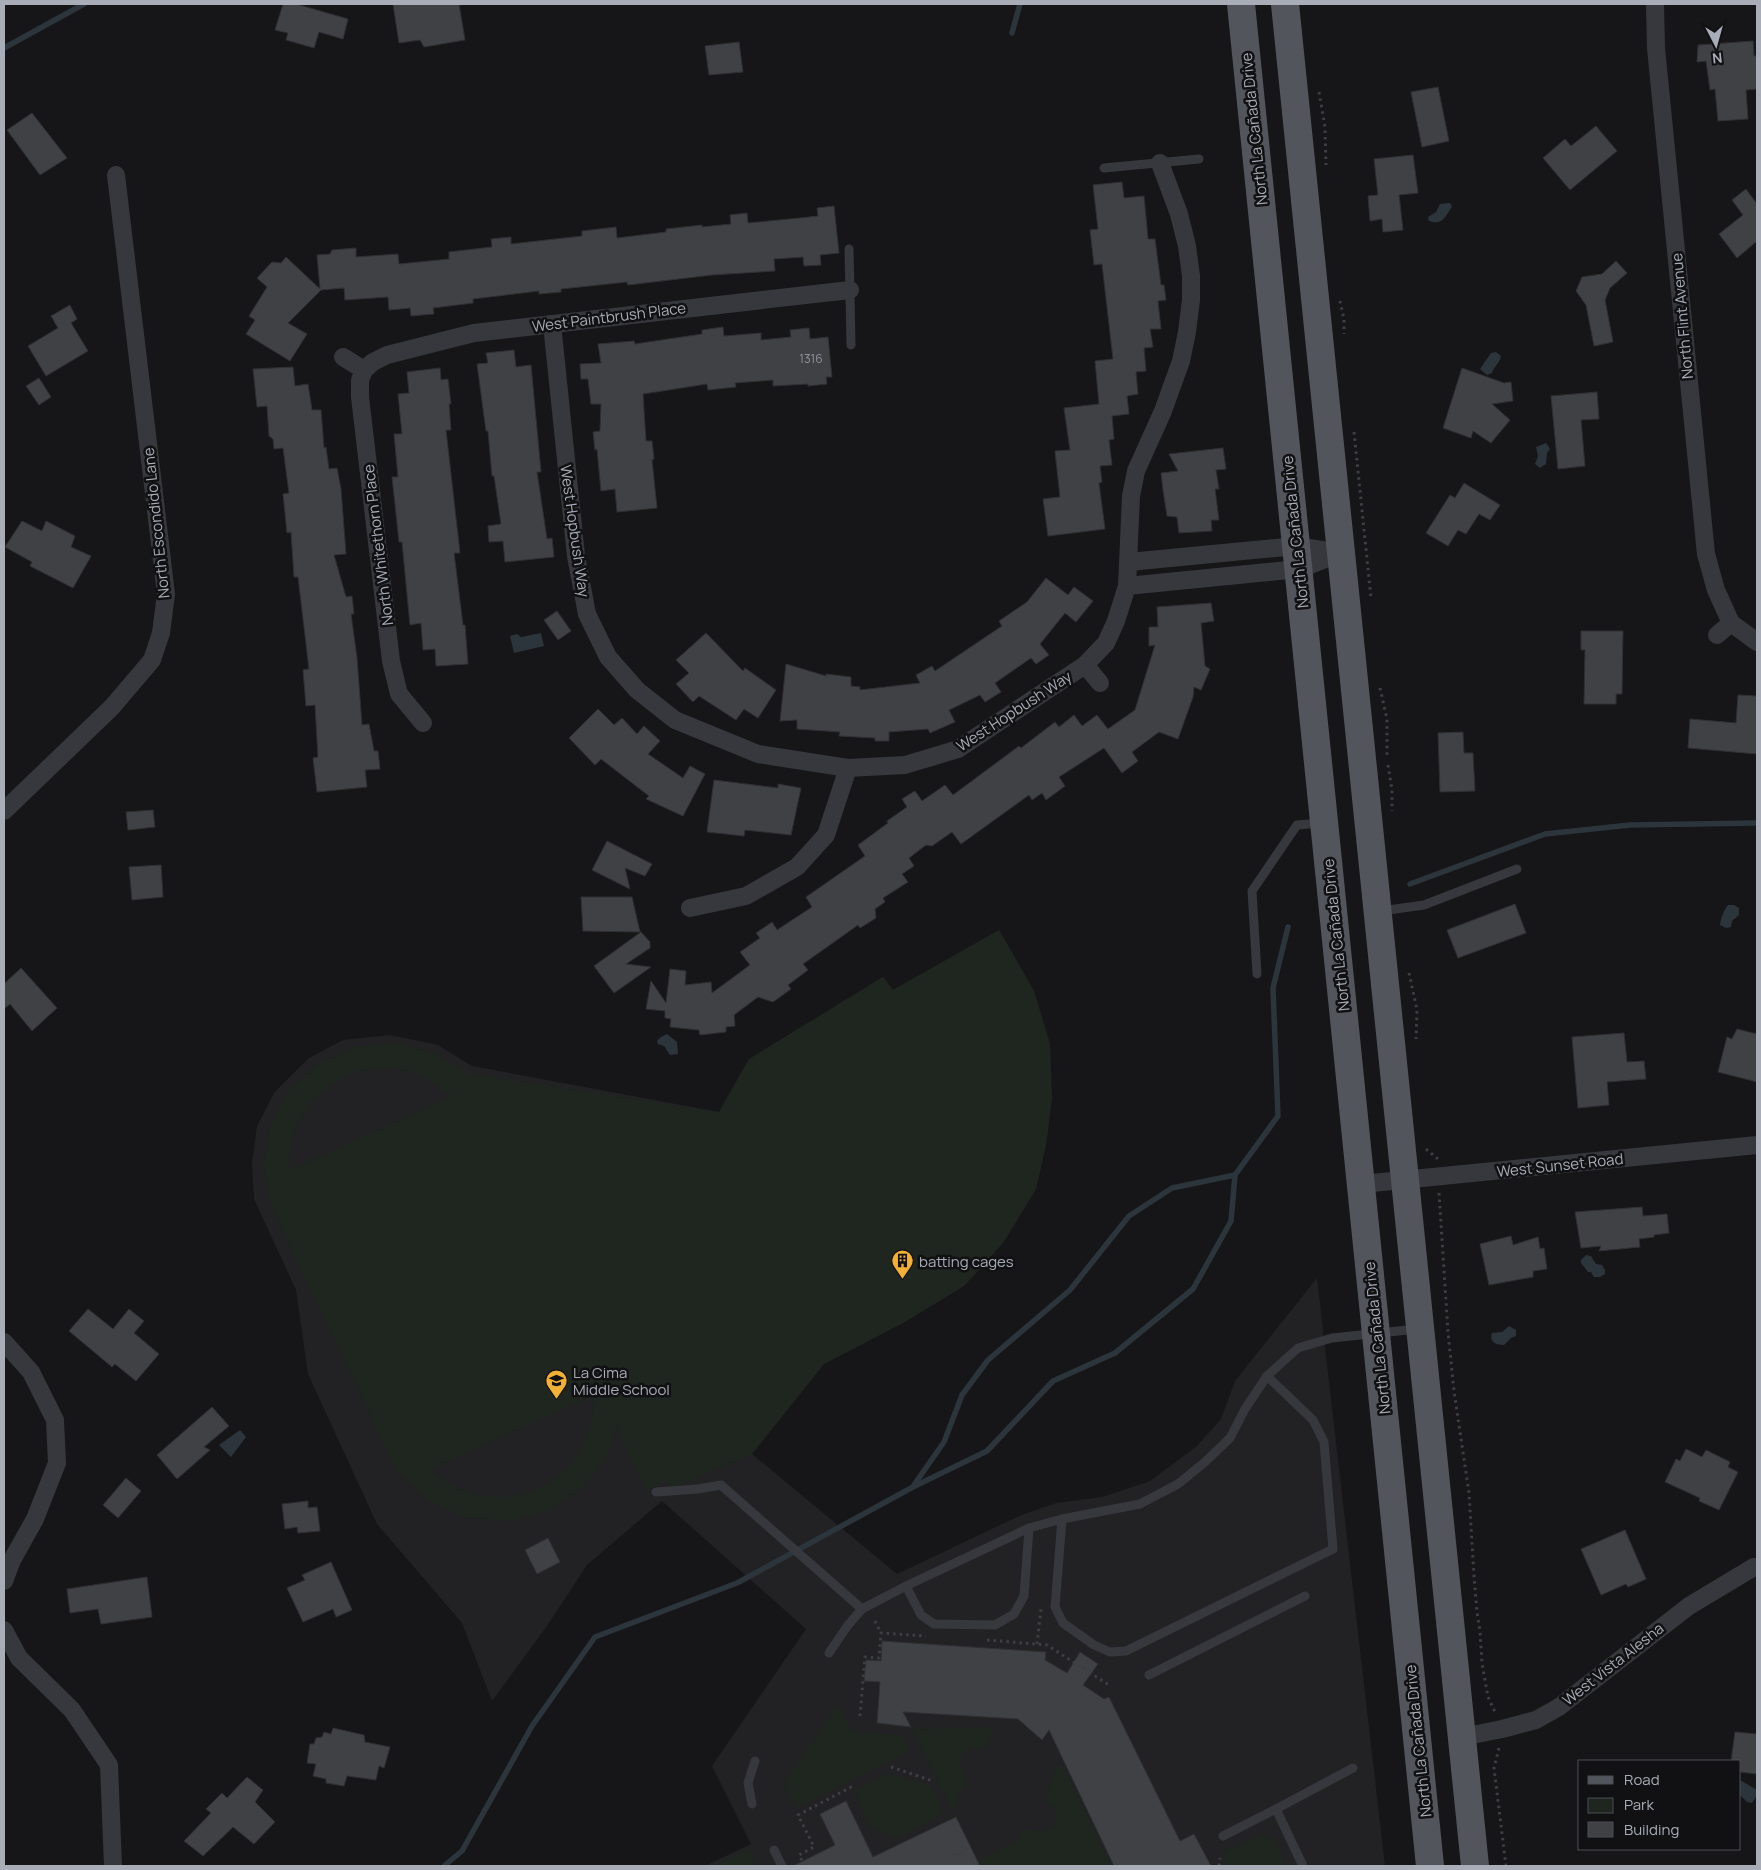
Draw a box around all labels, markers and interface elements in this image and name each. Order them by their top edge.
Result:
north arrow [1691,20,1741,70]
text: N [1711,48,1723,68]
street label: North La Cañada Drive [1236,52,1272,206]
street label: North Flint Avenue [1666,252,1698,380]
street label: West Paintbrush Place [531,297,687,337]
house number: 1316 [799,350,823,367]
street label: North Escondido Lane [138,446,174,599]
street label: North La Cañada Drive [1277,455,1313,609]
street label: North Whitethorn Place [358,463,398,627]
street label: West Hopbush Way [555,463,595,599]
street label: West Hopbush Way [952,666,1076,756]
street label: North La Cañada Drive [1318,858,1354,1012]
street label: West Sunset Road [1496,1148,1624,1182]
building icon: batting cages [891,1249,915,1280]
place label: batting cages [919,1251,1014,1272]
street label: North La Cañada Drive [1359,1261,1395,1415]
place label: La Cima Middle School [573,1362,670,1400]
school or university icon: La Cima Middle School [545,1369,569,1400]
street label: West Vista Alesha [1558,1618,1668,1710]
street label: North La Cañada Drive [1400,1664,1436,1818]
legend [1578,1760,1741,1850]
text: Road [1624,1769,1660,1790]
text: Park [1624,1794,1654,1815]
text: Building [1624,1819,1679,1840]

